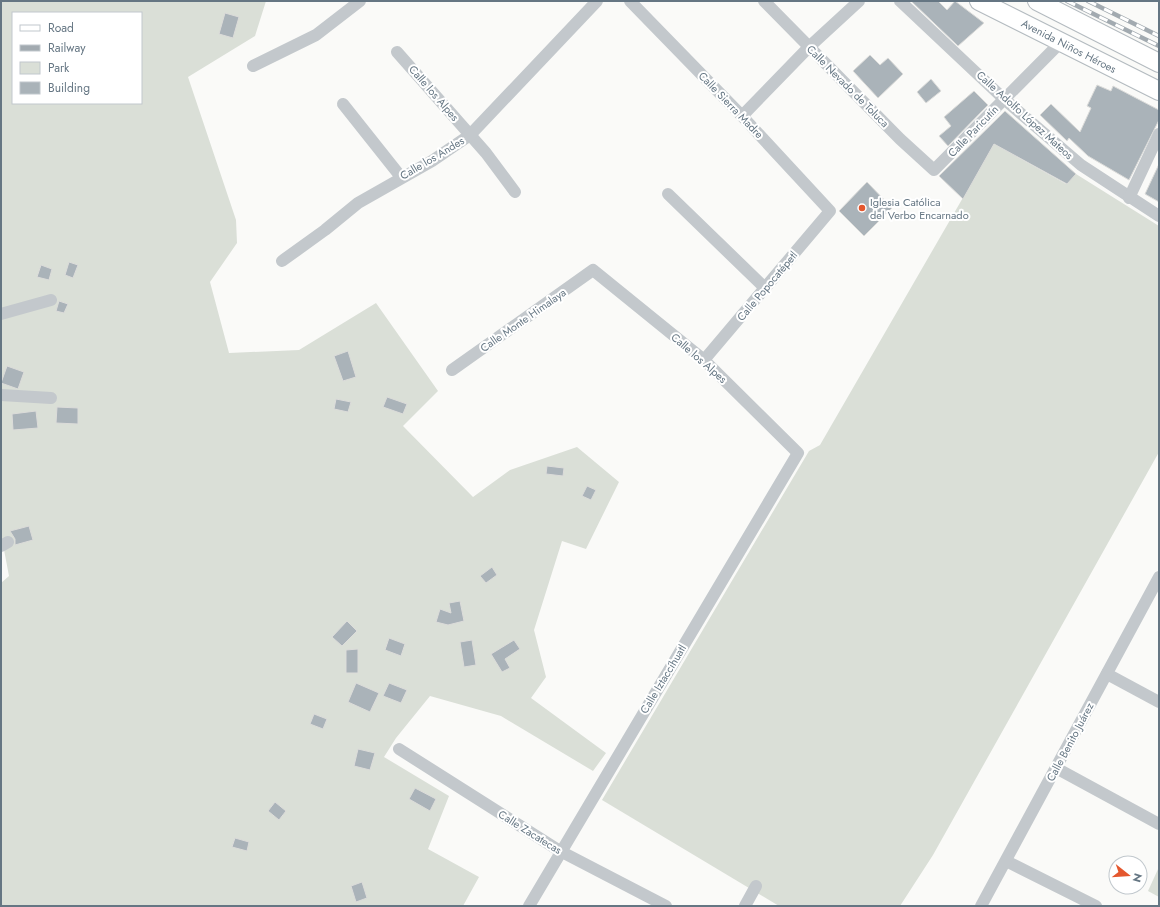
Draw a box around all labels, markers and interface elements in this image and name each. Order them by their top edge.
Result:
legend [12,12,142,104]
street label: Avenida Niños Héroes [1019,15,1120,77]
text: Road [48,19,74,37]
text: Railway [48,39,86,57]
street label: Calle Nevado de Toluca [803,41,893,131]
text: Park [48,59,70,77]
street label: Calle los Alpes [405,62,463,125]
street label: Calle Adolfo López Mateos [973,67,1077,163]
street label: Calle Sierra Madre [695,68,767,142]
text: Building [48,79,90,97]
street label: Calle Paricutín [944,101,1002,161]
street label: Calle los Andes [397,132,468,184]
place label: Iglesia Católica del Verbo Encarnado [870,194,969,223]
marker: Iglesia Católica del Verbo Encarnado [857,203,867,213]
street label: Calle Popocatépetl [733,248,801,324]
street label: Calle Monte Himalaya [477,284,569,356]
street label: Calle los Alpes [668,329,731,387]
street label: Calle Iztaccíhuatl [636,641,690,717]
street label: Calle Benito Juárez [1042,700,1098,784]
street label: Calle Zacatecas [495,806,565,858]
north arrow [1108,855,1148,895]
text: N [1129,871,1146,884]

